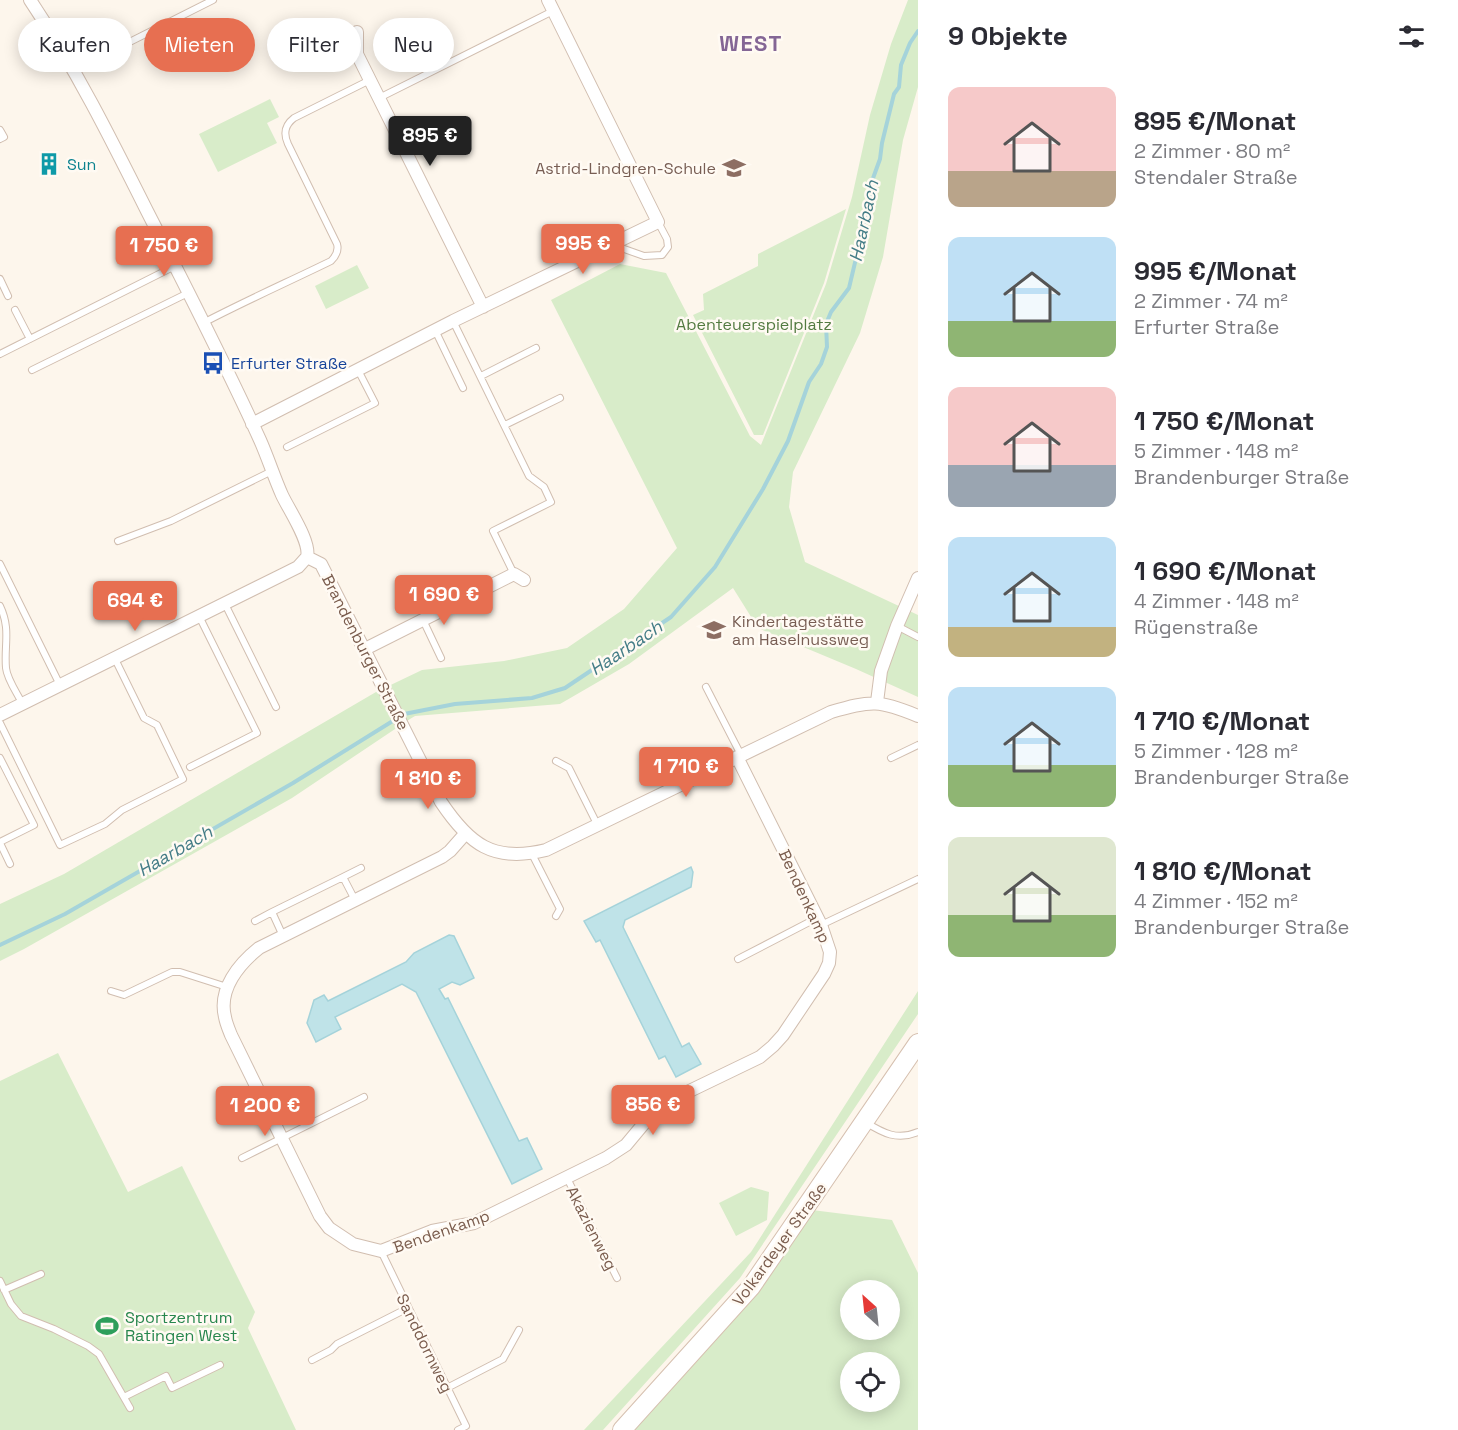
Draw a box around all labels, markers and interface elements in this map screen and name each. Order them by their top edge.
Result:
chip: Kaufen [18,18,132,72]
chip: Mieten [144,18,255,72]
chip: Filter [267,18,361,72]
chip: Neu [373,18,454,72]
text: 9 Objekte [948,19,1068,53]
icon: filters [1395,20,1428,53]
district label: WEST [719,29,783,57]
text: 895 €/Monat [1134,104,1296,138]
icon: home [996,111,1068,183]
pin: 895 € [388,116,472,167]
text: 895 € [403,122,458,148]
text: 2 Zimmer · 80 m² [1134,138,1290,164]
building icon: Sun [36,151,62,177]
place label: Sun [67,154,96,175]
school or university icon: Astrid-Lindgren-Schule [721,155,747,181]
place label: Astrid-Lindgren-Schule [535,158,716,179]
text: Stendaler Straße [1134,164,1298,190]
water label: Haarbach [844,177,884,264]
pin: 995 € [541,224,625,275]
pin: 1 750 € [109,226,219,277]
text: 995 € [555,230,611,256]
text: 1 750 € [130,232,198,258]
text: 995 €/Monat [1134,254,1297,288]
icon: home [996,261,1068,333]
text: 2 Zimmer · 74 m² [1134,288,1288,314]
park label: Abenteuerspielplatz [676,314,832,335]
text: Erfurter Straße [1134,314,1279,340]
bus stop icon: Erfurter Straße [200,350,226,376]
place label: Erfurter Straße [231,353,347,374]
text: 1 750 €/Monat [1134,404,1314,438]
icon: home [996,411,1068,483]
text: 5 Zimmer · 148 m² [1134,438,1298,464]
text: Brandenburger Straße [1134,464,1349,490]
text: 1 690 €/Monat [1134,554,1316,588]
icon: home [996,561,1068,633]
street label: Brandenburger Straße [317,571,414,734]
pin: 1 690 € [389,575,499,626]
pin: 694 € [93,581,177,632]
text: 1 690 € [409,581,479,607]
text: 694 € [107,587,163,613]
text: 4 Zimmer · 148 m² [1134,588,1299,614]
place label: Kindertagestätte am Haselnussweg [732,611,869,650]
water label: Haarbach [585,614,667,680]
text: Rügenstraße [1134,614,1258,640]
school or university icon: Kindertagestätte am Haselnussweg [701,617,727,643]
text: 1 710 €/Monat [1134,704,1310,738]
icon: home [996,711,1068,783]
text: 5 Zimmer · 128 m² [1134,738,1298,764]
pin: 1 710 € [631,747,741,798]
text: 1 710 € [653,753,719,779]
pin: 1 810 € [373,759,483,810]
text: Brandenburger Straße [1134,764,1349,790]
text: 1 810 € [395,765,461,791]
water label: Haarbach [133,819,217,881]
street label: Bendenkamp [774,846,835,946]
text: 1 810 €/Monat [1134,854,1312,888]
icon: home [996,861,1068,933]
text: 4 Zimmer · 152 m² [1134,888,1298,914]
text: Brandenburger Straße [1134,914,1349,940]
pin: 856 € [611,1085,695,1136]
pin: 1 200 € [210,1086,320,1137]
text: 856 € [626,1091,681,1117]
text: 1 200 € [230,1092,300,1118]
street label: Volkardeyer Straße [728,1179,831,1310]
street label: Akazienweg [561,1183,622,1274]
street label: Bendenkamp [390,1205,492,1258]
north arrow [840,1280,900,1340]
map controls [840,1280,900,1412]
street label: Sanddornweg [392,1290,458,1396]
place label: Sportzentrum Ratingen West [125,1307,237,1346]
sports icon: Sportzentrum Ratingen West [94,1313,120,1339]
button: locate [840,1352,900,1412]

